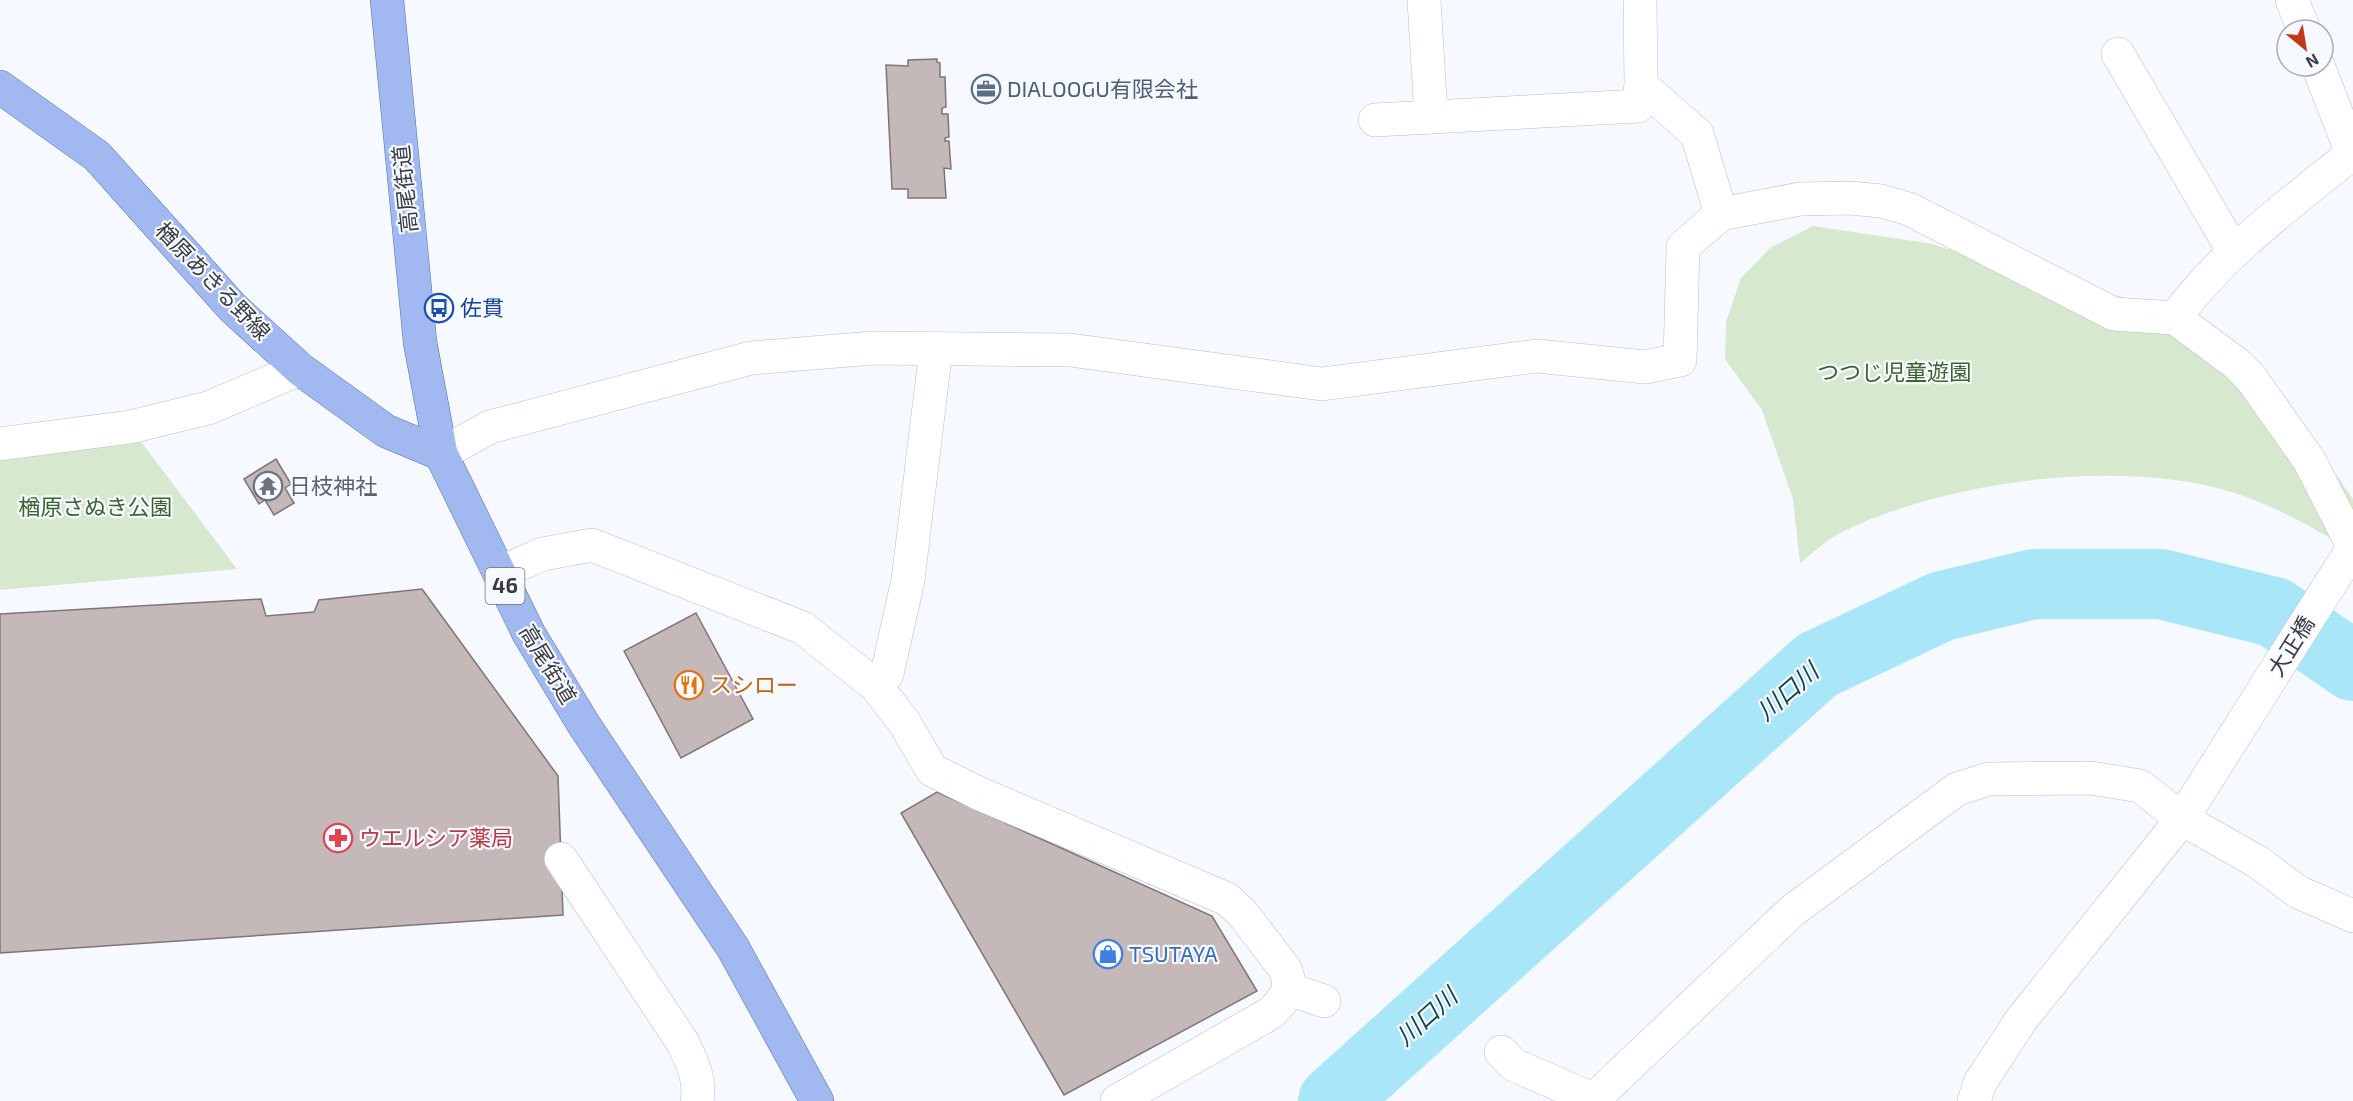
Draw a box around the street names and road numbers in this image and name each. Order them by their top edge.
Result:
street label: 高尾街道 [386,144,422,234]
street label: 楢原あきる野線 [151,216,276,345]
road number: 46 [486,568,524,604]
street label: 大正橋 [2262,611,2319,680]
street label: 高尾街道 [515,619,583,708]

